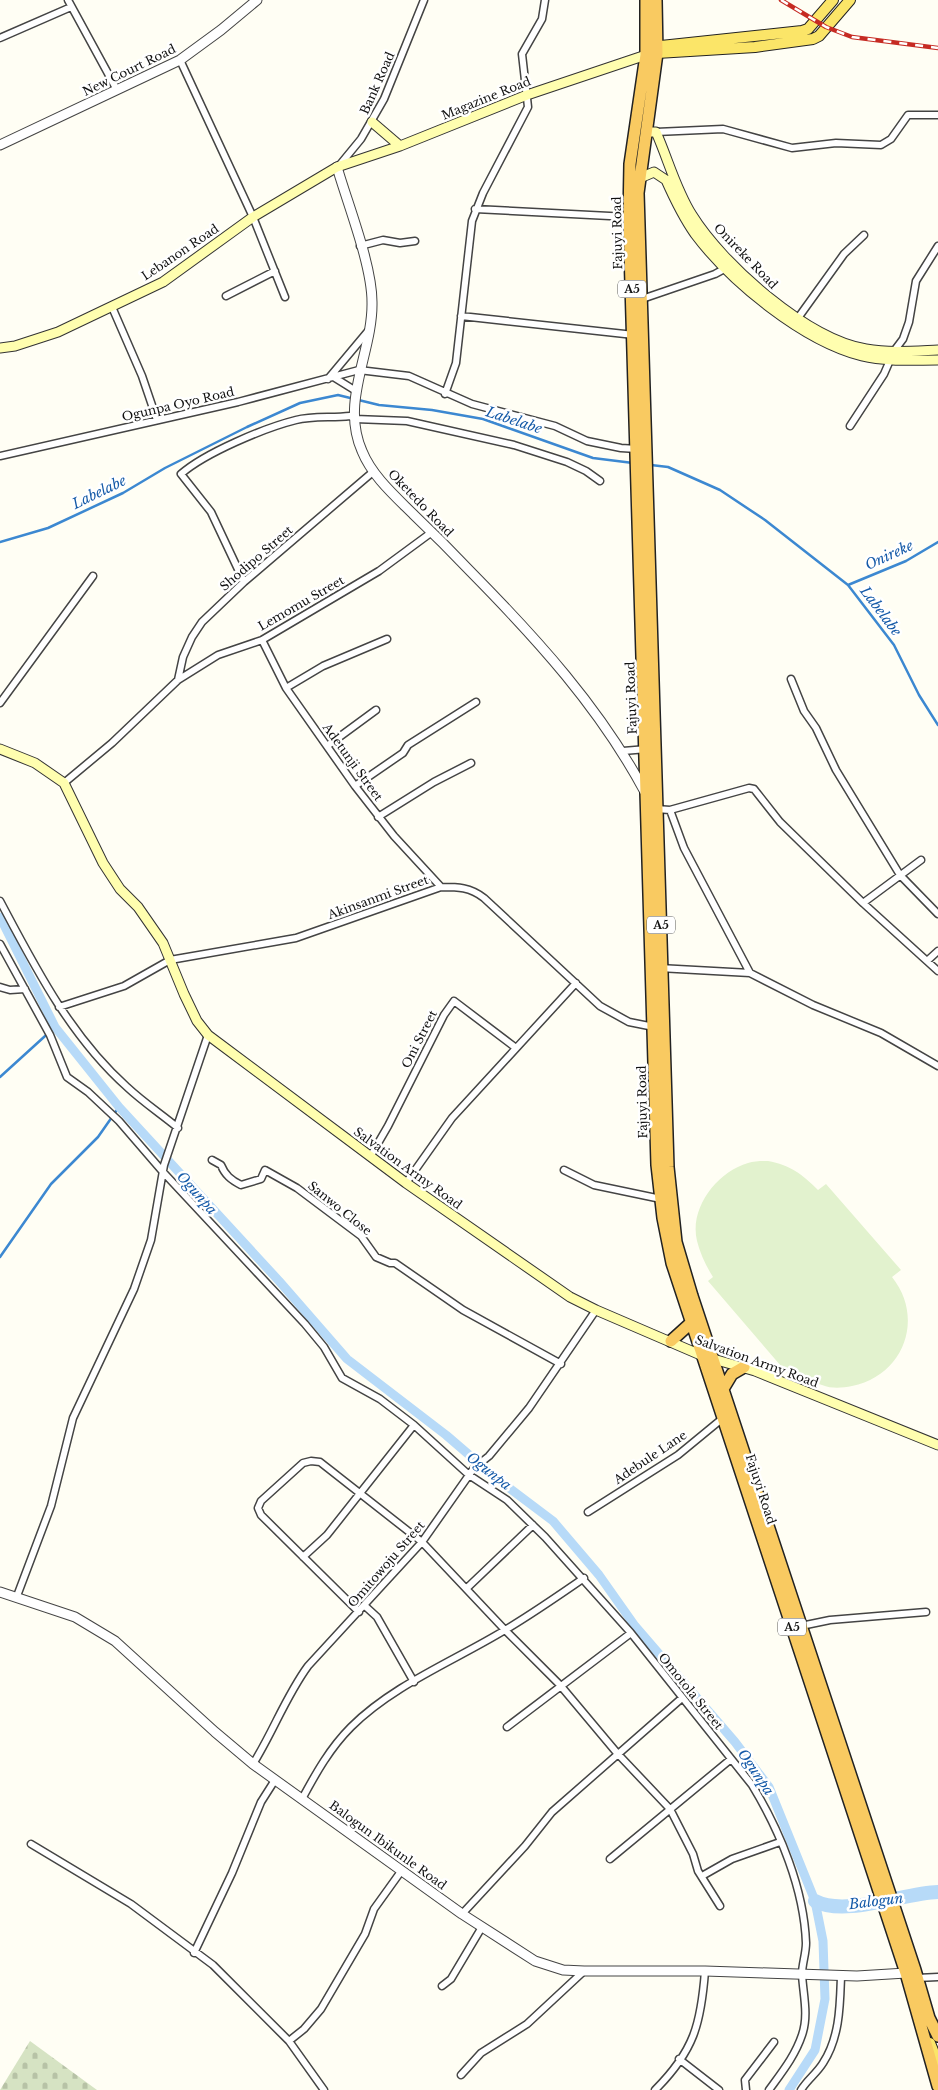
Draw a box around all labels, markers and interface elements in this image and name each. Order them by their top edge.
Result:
street label: New Court Road [80,41,178,99]
street label: Bank Road [357,49,397,117]
street label: Magazine Road [439,73,533,123]
street label: Fajuyi Road [609,196,625,270]
street label: Onireke Road [711,220,781,292]
street label: Lebanon Road [139,221,221,283]
road number: A5 [618,280,646,298]
street label: Ogunpa Oyo Road [120,384,236,424]
water label: Labelabe [483,402,545,438]
street label: Oketedo Road [385,466,457,540]
water label: Labelabe [68,471,130,513]
street label: Shodipo Street [217,522,296,594]
water label: Onireke [862,536,917,574]
street label: Lemomu Street [255,572,347,634]
water label: Labelabe [856,582,906,640]
street label: Fajuyi Road [622,661,640,735]
street label: Adetunji Street [319,719,386,804]
street label: Akinsanmi Street [325,872,431,922]
road number: A5 [647,916,675,934]
street label: Oni Street [398,1007,440,1071]
street label: Fajuyi Road [634,1065,650,1139]
street label: Salvation Army Road [351,1124,465,1212]
water label: Ogunpa [173,1168,221,1218]
street label: Sanwo Close [305,1178,375,1238]
street label: Salvation Army Road [693,1332,821,1390]
street label: Adebule Lane [610,1427,689,1487]
water label: Ogunpa [463,1448,515,1494]
street label: Fajuyi Road [743,1452,779,1526]
street label: Omitowoju Street [344,1517,428,1610]
road number: A5 [778,1618,806,1635]
street label: Omotola Street [655,1650,727,1733]
water label: Ogunpa [734,1745,778,1799]
street label: Balogun Ibikunle Road [326,1797,450,1893]
water label: Balogun [847,1889,904,1913]

